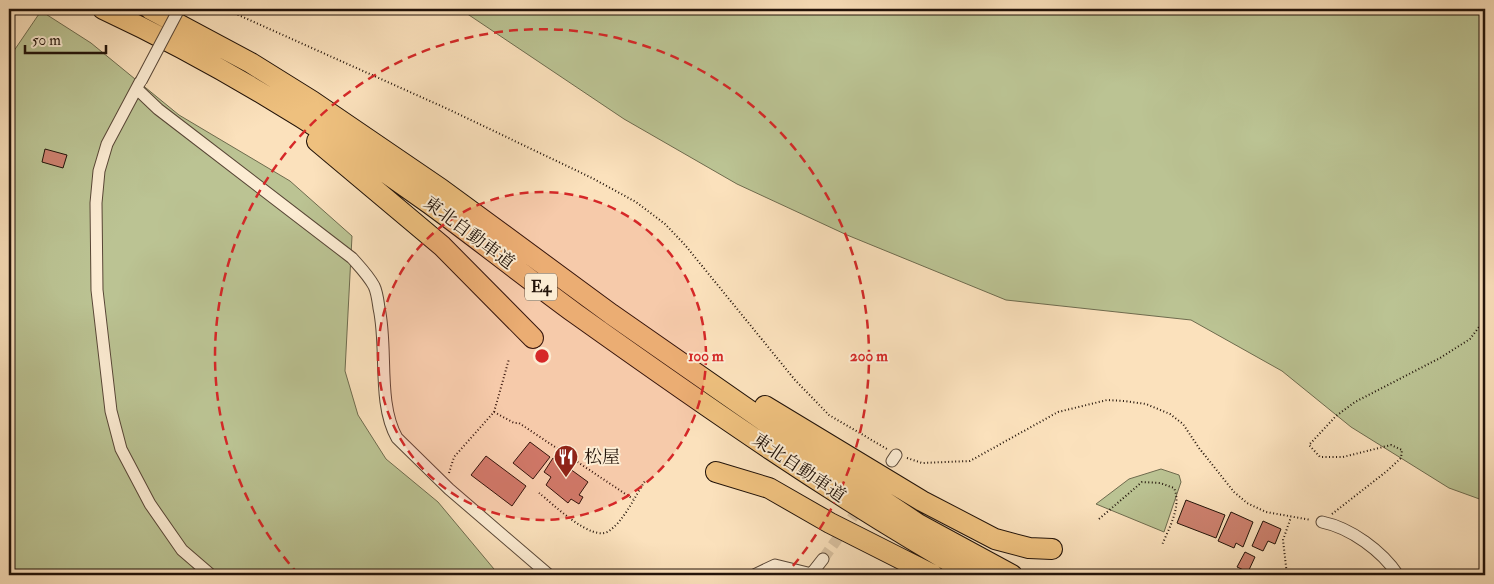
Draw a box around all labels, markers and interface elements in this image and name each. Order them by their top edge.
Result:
scale bar [25,22,106,54]
text: 50 m [32,31,61,50]
street label: 東北自動車道 [419,191,519,275]
road number: E4 [525,274,557,300]
centre of rings [533,347,551,365]
text: 100 m [688,347,724,366]
text: 200 m [850,347,888,366]
street label: 東北自動車道 [748,428,850,508]
restaurant icon: 松屋 [553,444,579,478]
place label: 松屋 [584,446,620,469]

